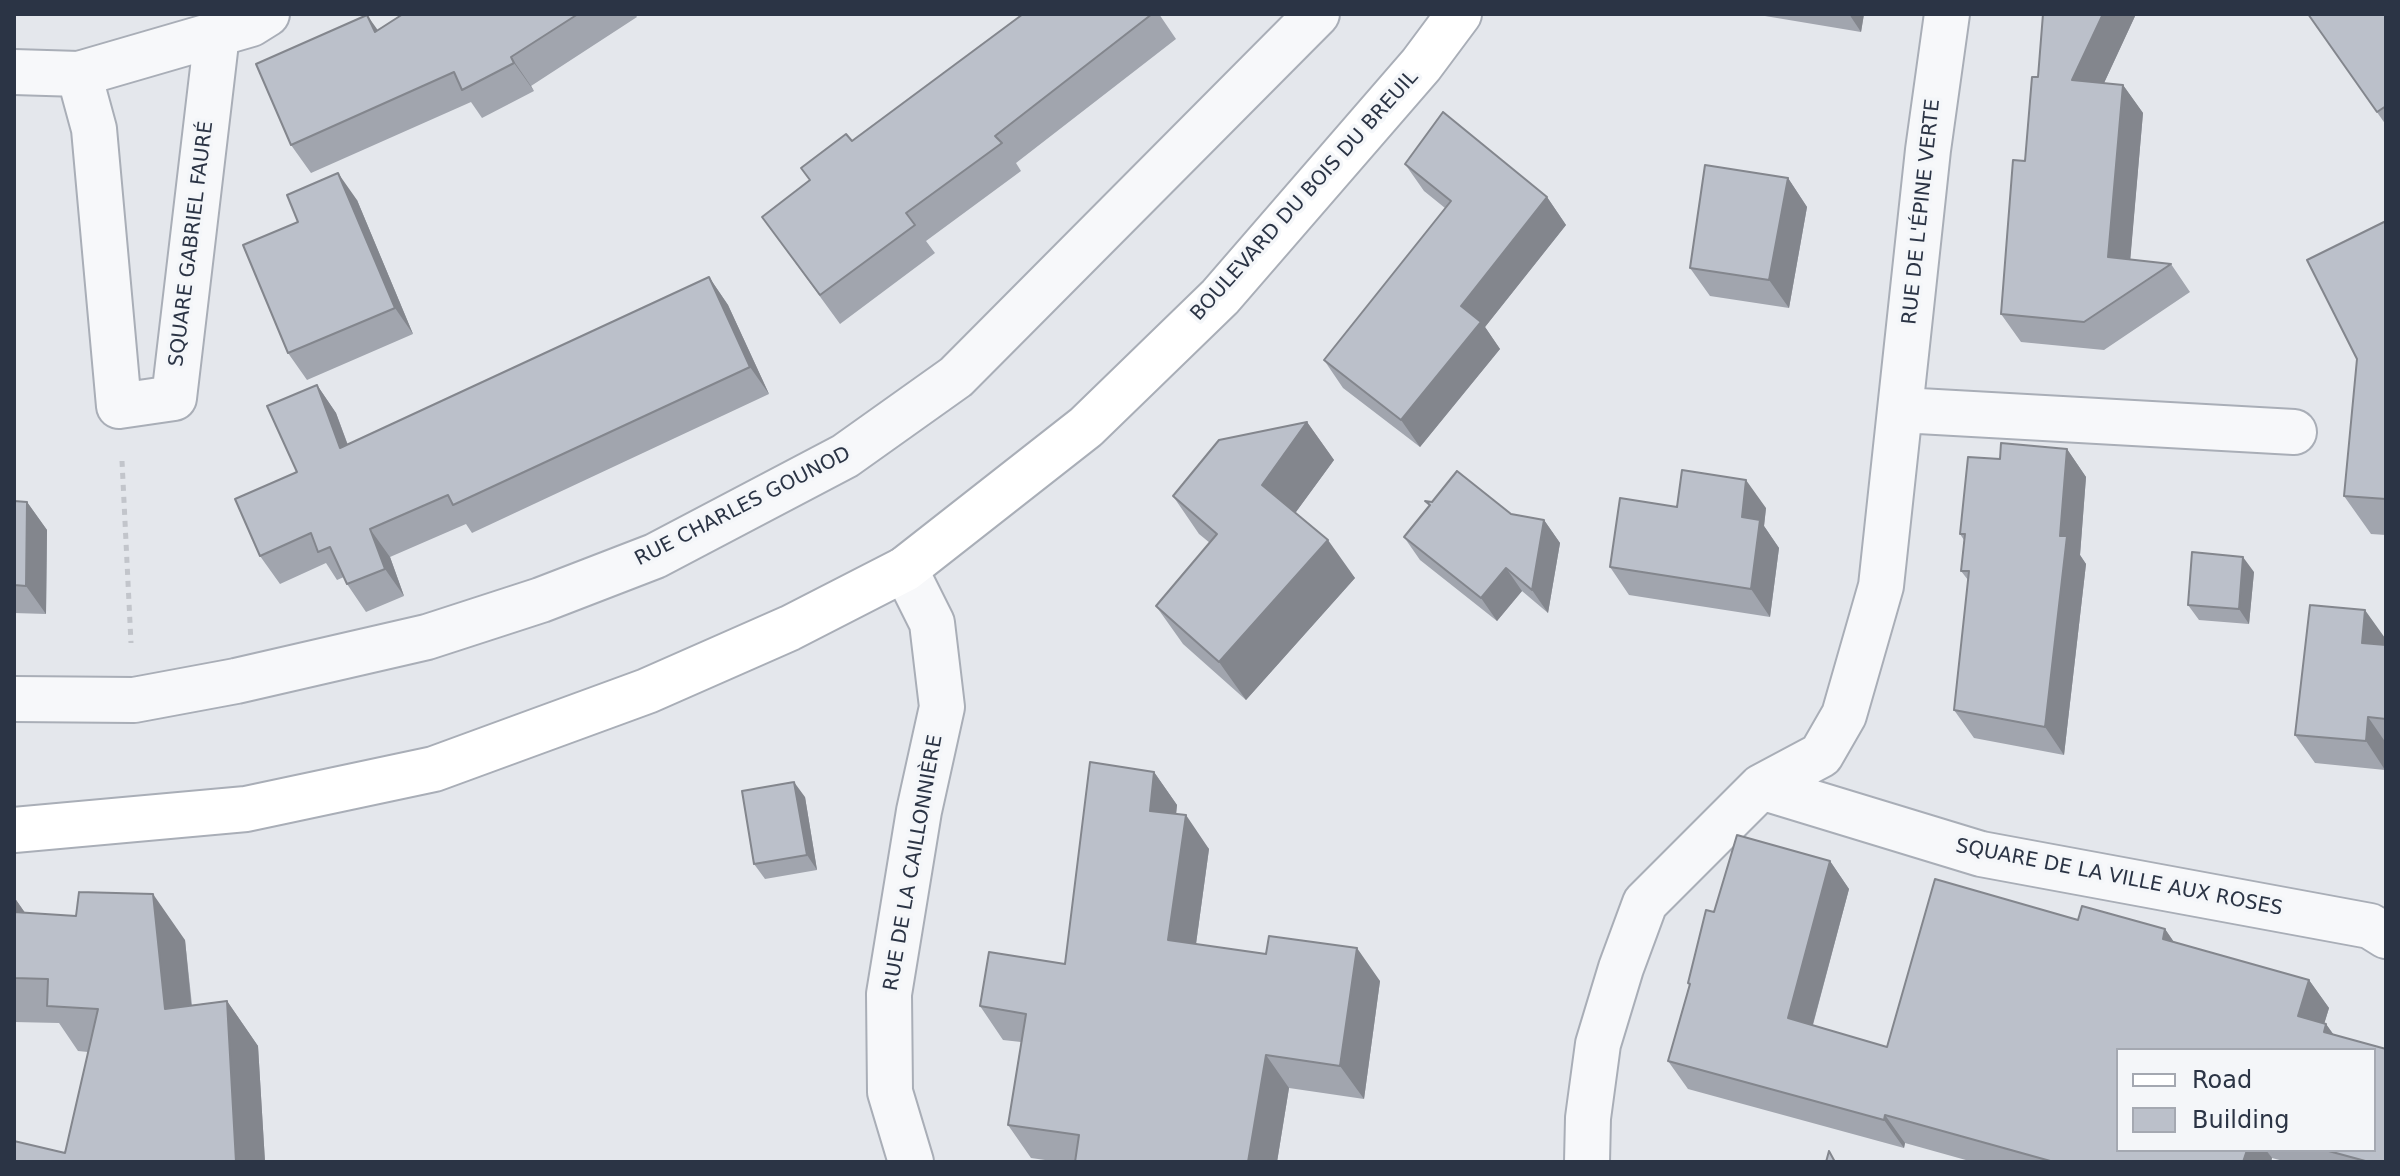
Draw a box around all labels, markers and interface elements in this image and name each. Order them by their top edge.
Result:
street label: BOULEVARD DU BOIS DU BREUIL [1186,66,1424,326]
street label: RUE DE L'ÉPINE VERTE [1898,98,1946,326]
street label: SQUARE GABRIEL FAURÉ [165,120,219,368]
street label: RUE CHARLES GOUNOD [631,442,855,572]
street label: RUE DE LA CAILLONNIÈRE [880,733,948,993]
street label: SQUARE DE LA VILLE AUX ROSES [1953,834,2285,922]
legend [2116,1048,2376,1152]
text: Road [2192,1066,2252,1094]
text: Building [2192,1106,2289,1134]

